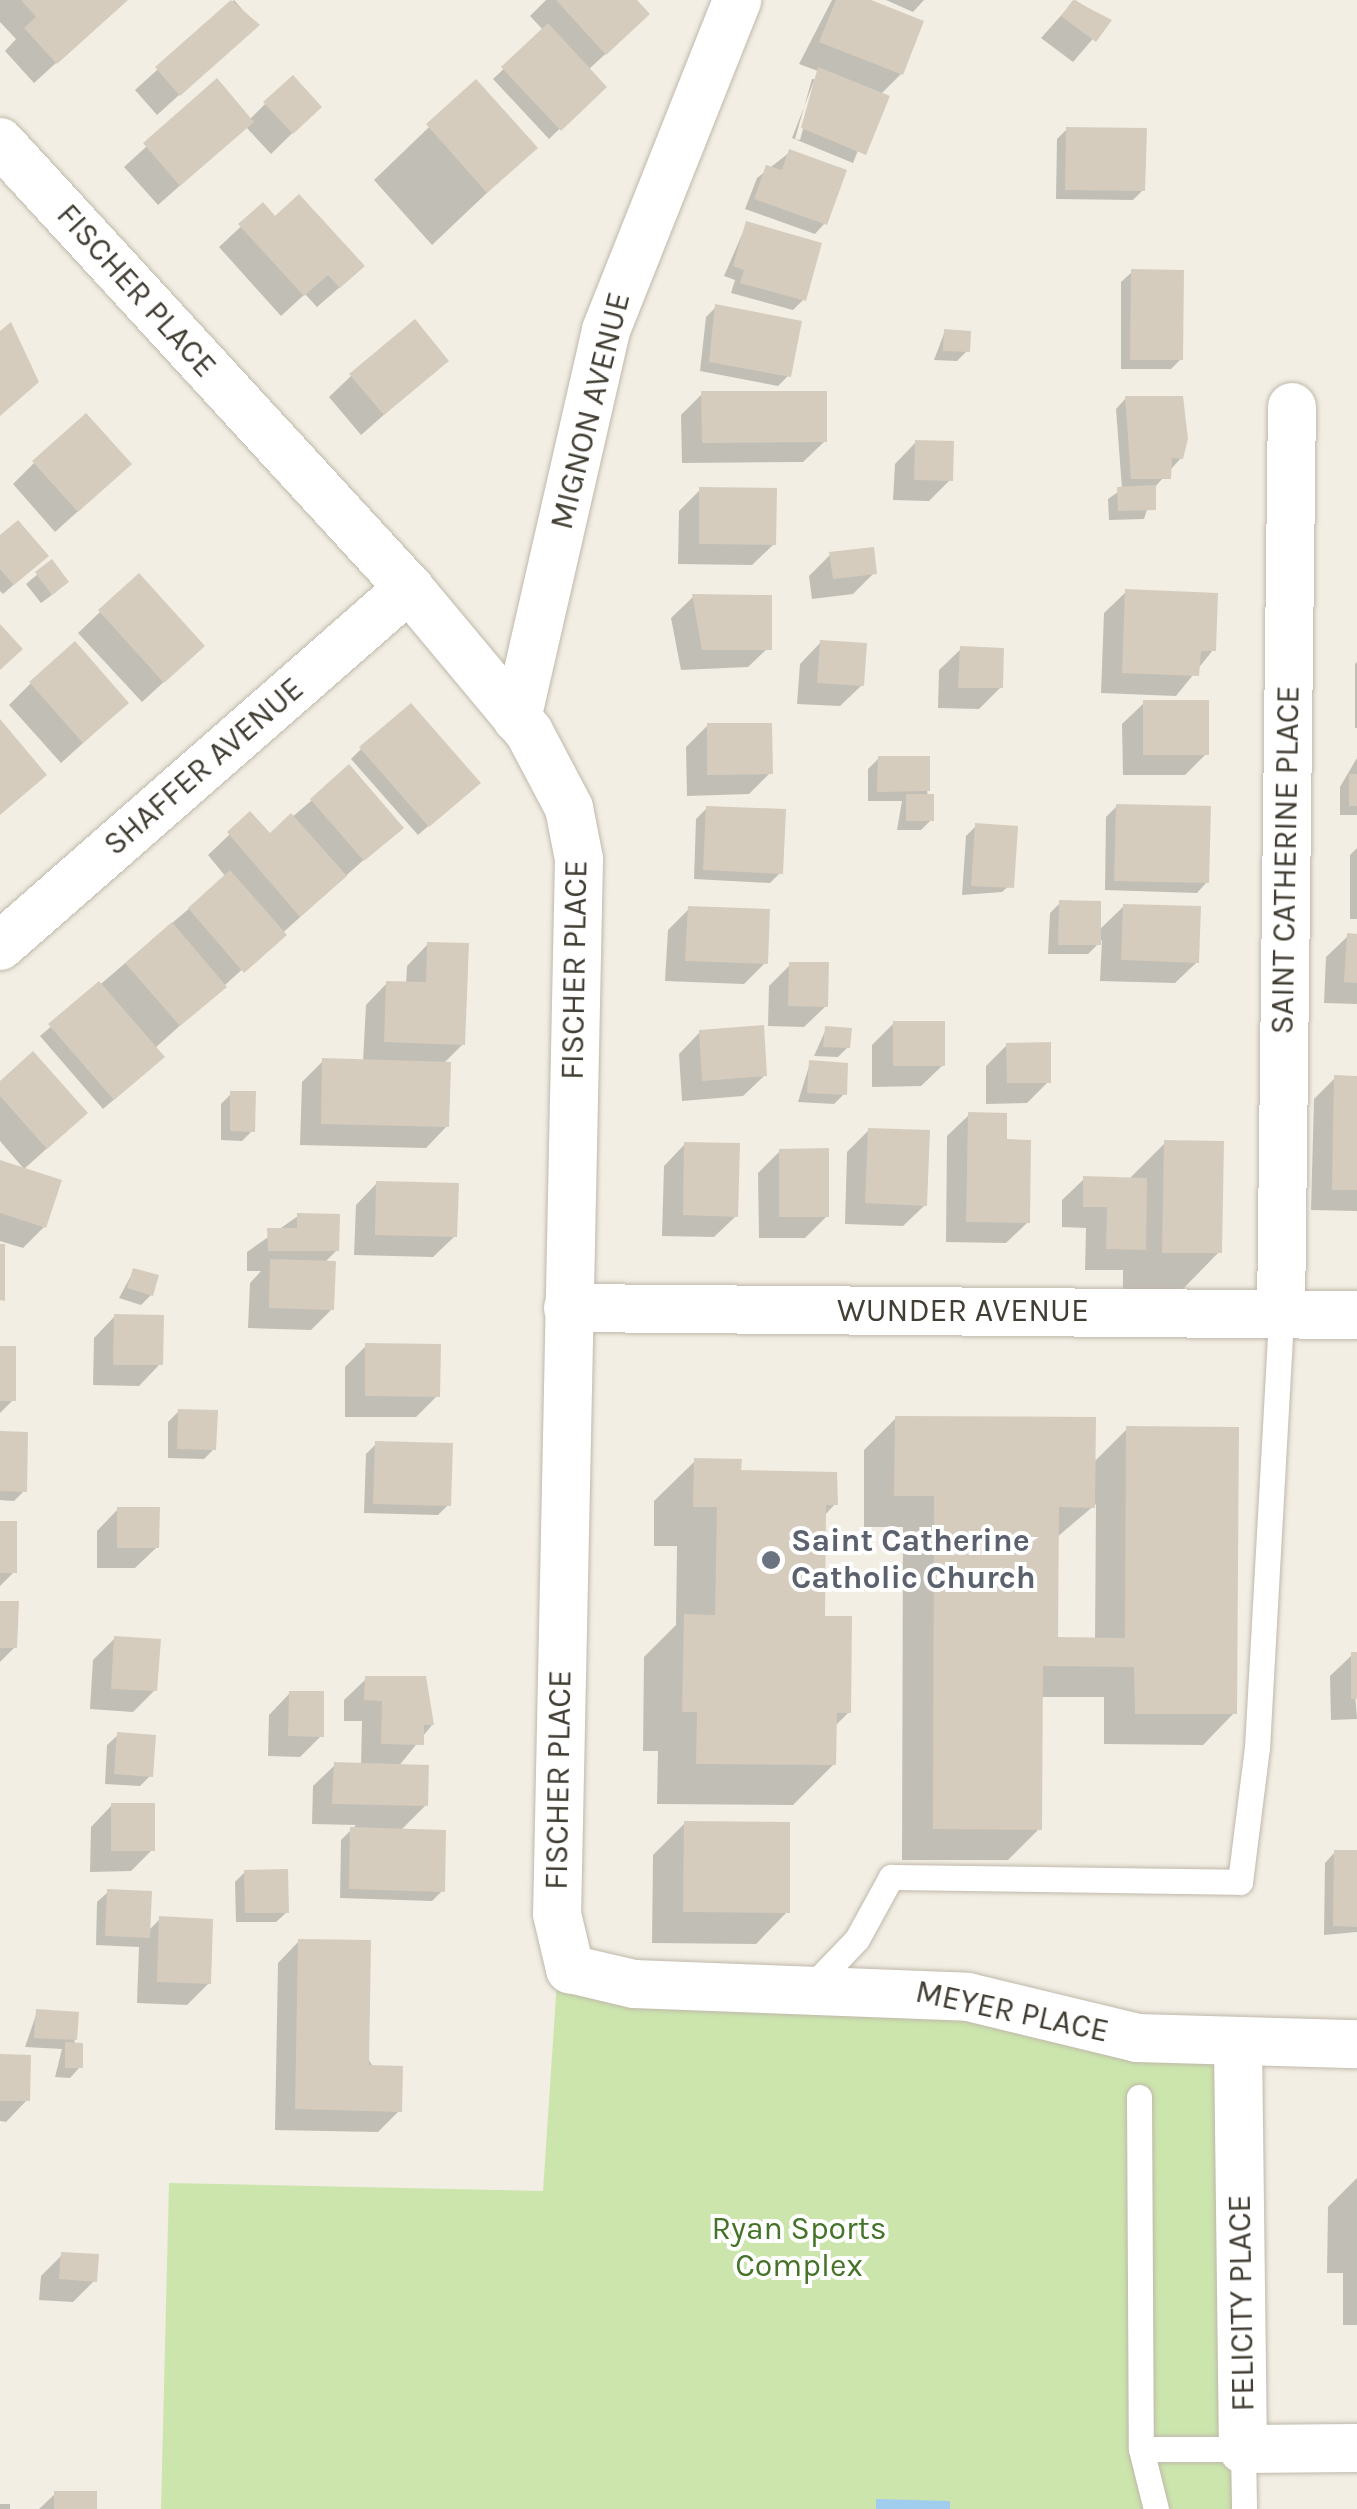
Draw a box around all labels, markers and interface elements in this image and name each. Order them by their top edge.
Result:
street label: FISCHER PLACE [48,196,224,386]
street label: MIGNON AVENUE [543,288,639,534]
street label: SHAFFER AVENUE [96,670,312,864]
street label: SAINT CATHERINE PLACE [1264,685,1308,1035]
street label: FISCHER PLACE [554,860,596,1080]
street label: WUNDER AVENUE [837,1292,1089,1330]
place label: Saint Catherine Catholic Church [791,1523,1036,1598]
marker: Saint Catherine Catholic Church [760,1549,782,1571]
street label: FISCHER PLACE [538,1670,580,1890]
street label: MEYER PLACE [912,1973,1112,2051]
street label: FELICITY PLACE [1221,2194,1263,2412]
park label: Ryan Sports Complex [712,2211,886,2286]

